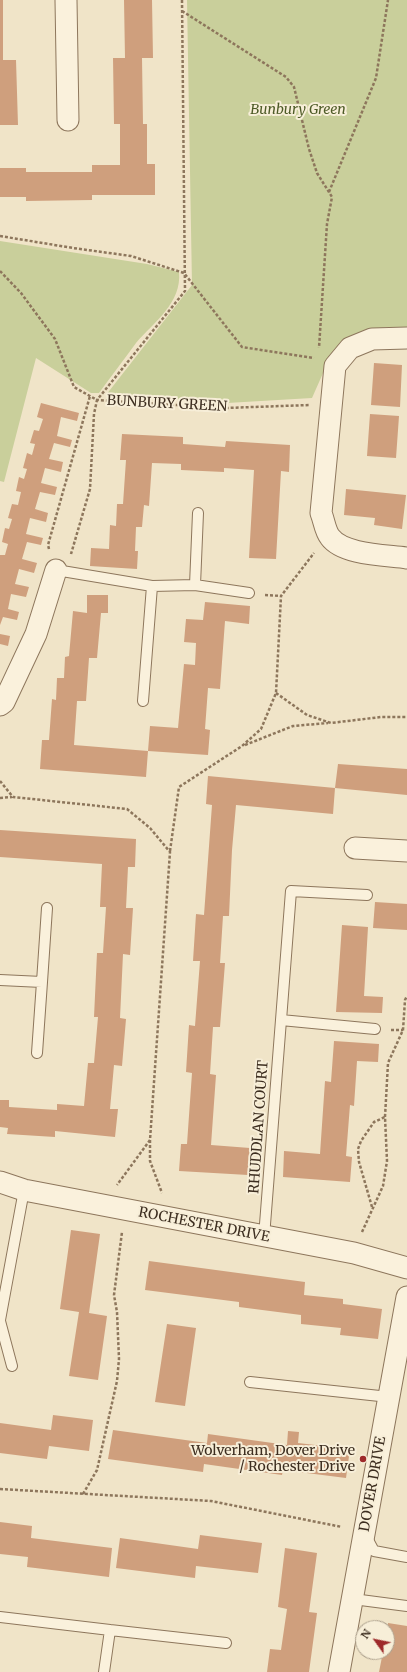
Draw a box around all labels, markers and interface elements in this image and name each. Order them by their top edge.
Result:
park label: Bunbury Green [250,102,346,118]
street label: BUNBURY GREEN [106,392,228,416]
street label: RHUDDLAN COURT [246,1060,272,1194]
street label: ROCHESTER DRIVE [137,1204,271,1246]
street label: DOVER DRIVE [356,1435,390,1533]
place label: Wolverham, Dover Drive / Rochester Drive [191,1443,355,1476]
marker: Wolverham, Dover Drive / Rochester Drive [358,1454,368,1464]
north arrow [355,1620,395,1660]
text: N [358,1627,374,1641]

